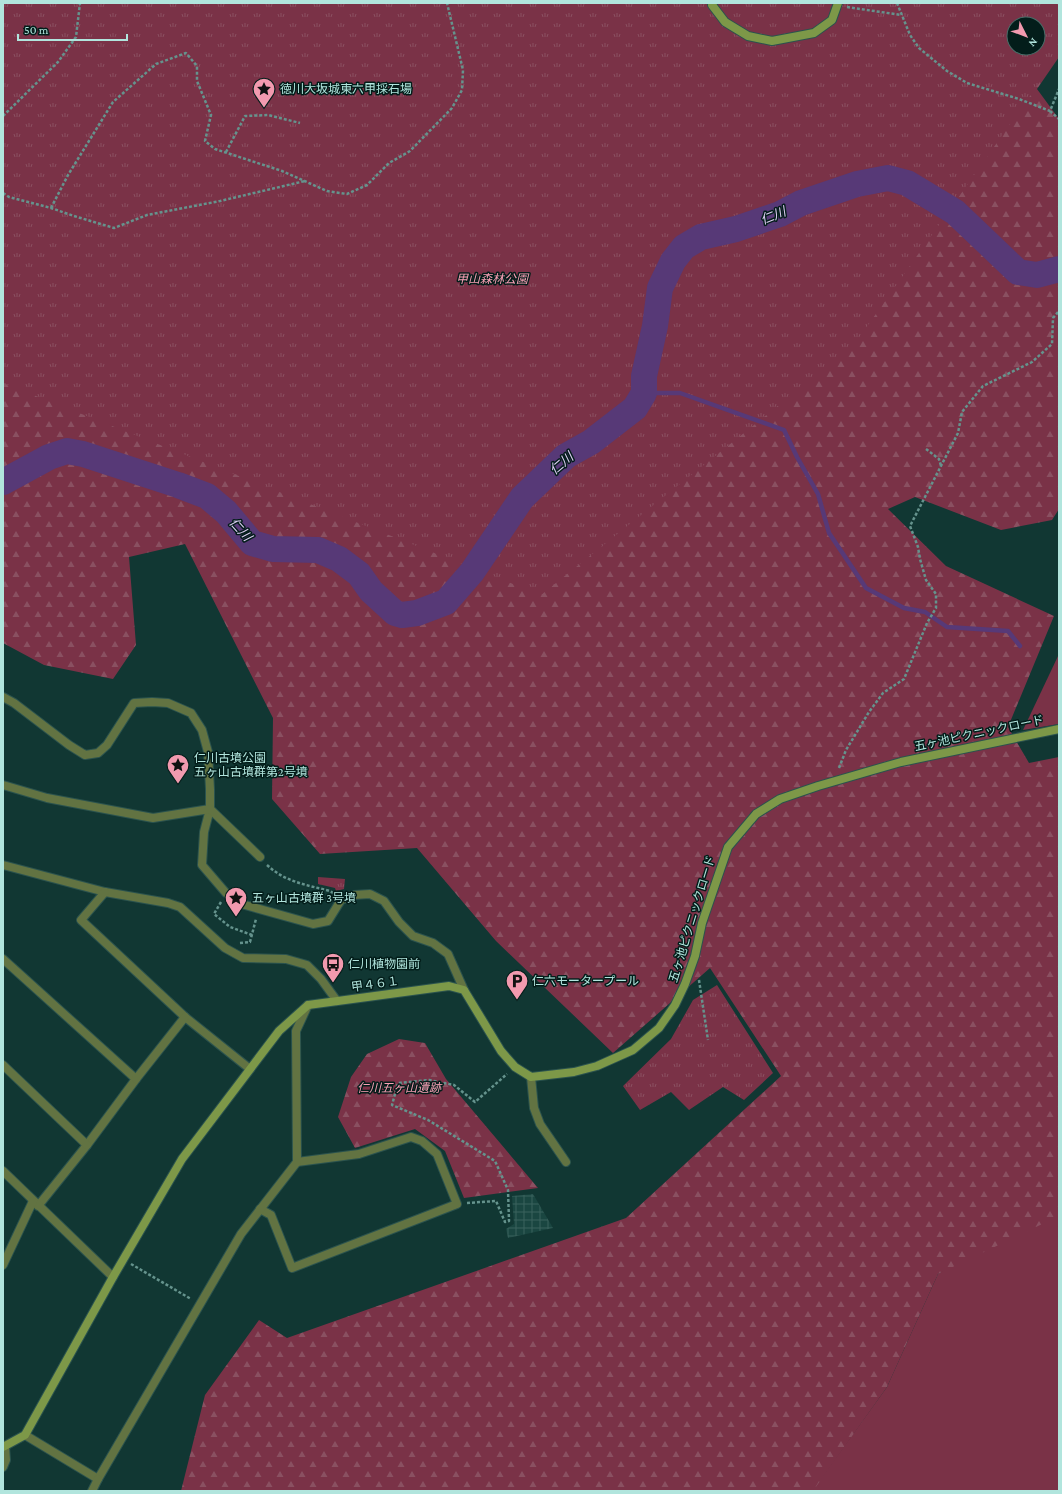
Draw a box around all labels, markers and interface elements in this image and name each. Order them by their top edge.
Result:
scale bar [18,16,127,42]
north arrow [1006,16,1046,56]
text: 50 m [24,23,49,37]
text: N [1026,36,1040,50]
place icon: 徳川大坂城東六甲採石場 [251,76,277,109]
place label: 徳川大坂城東六甲採石場 [280,82,412,96]
water label: 仁川 [758,203,790,227]
park label: 甲山森林公園 [456,272,530,286]
water label: 仁川 [547,448,578,477]
water label: 仁川 [226,515,256,545]
street label: 五ヶ池ピクニックロード [913,712,1045,754]
place label: 仁川古墳公園 五ヶ山古墳群第2号墳 [194,751,308,779]
place icon: 仁川古墳公園 五ヶ山古墳群第2号墳 [165,752,191,785]
street label: 五ヶ池ピクニックロード [666,854,718,984]
place icon: 五ヶ山古墳群 3号墳 [223,885,249,918]
place label: 五ヶ山古墳群 3号墳 [252,891,356,905]
bus stop icon: 仁川植物園前 [320,951,346,984]
place label: 仁川植物園前 [348,957,420,971]
parking icon: 仁六モータープール [504,968,530,1001]
street label: 甲４６１ [350,974,400,994]
place label: 仁六モータープール [532,974,639,988]
park label: 仁川五ヶ山遺跡 [357,1081,443,1095]

